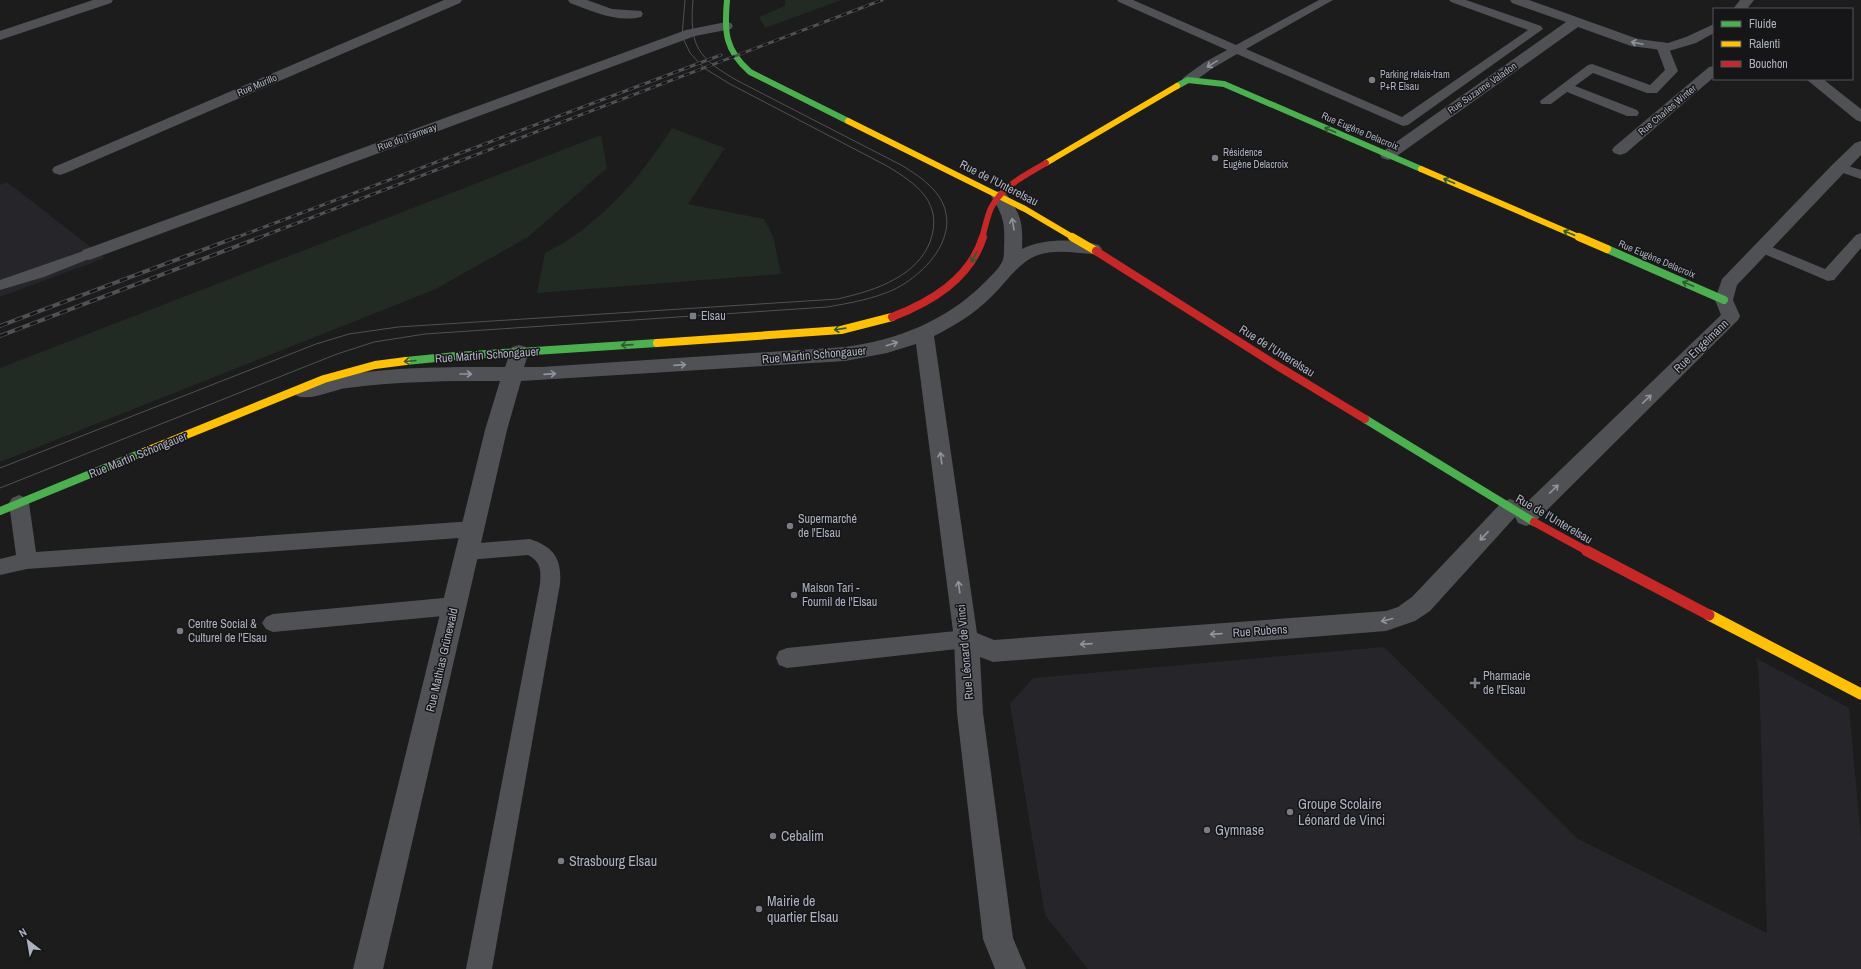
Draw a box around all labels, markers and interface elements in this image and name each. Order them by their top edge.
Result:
legend [1713,8,1853,80]
text: Fluide [1749,16,1776,32]
text: Ralenti [1749,36,1780,52]
one-way arrow [1631,38,1644,46]
text: Bouchon [1749,56,1788,72]
street label: Rue Suzanne Valadon [1445,59,1519,117]
one-way arrow [1206,60,1218,68]
place label: Parking relais-tram P+R Elsau [1380,68,1450,93]
street label: Rue Murillo [235,71,279,99]
marker: Parking relais-tram P+R Elsau [1367,75,1377,85]
street label: Rue Charles Winter [1635,82,1699,138]
street label: Rue Eugène Delacroix [1319,109,1401,153]
street label: Rue du Tramway [376,120,439,154]
one-way arrow [1325,125,1337,133]
place label: Résidence Eugène Delacroix [1223,146,1289,171]
marker: Résidence Eugène Delacroix [1210,153,1220,163]
street label: Rue de l'Unterelsau [957,156,1041,210]
one-way arrow [1444,177,1456,184]
one-way arrow [1009,218,1017,231]
one-way arrow [1563,229,1575,236]
street label: Rue Eugène Delacroix [1616,237,1698,281]
one-way arrow [970,250,978,262]
one-way arrow [1683,280,1695,288]
place label: Elsau [701,308,726,324]
marker: Elsau [688,311,698,321]
street label: Rue Engelmann [1670,316,1732,376]
street label: Rue de l'Unterelsau [1236,321,1318,381]
one-way arrow [834,325,847,333]
one-way arrow [886,339,898,347]
one-way arrow [621,341,634,348]
street label: Rue Martin Schongauer [761,342,867,368]
street label: Rue Martin Schongauer [434,343,540,367]
one-way arrow [404,357,417,364]
one-way arrow [673,362,686,369]
one-way arrow [459,370,472,378]
one-way arrow [543,370,556,377]
one-way arrow [1642,394,1652,404]
street label: Rue Martin Schongauer [87,428,190,482]
one-way arrow [937,452,945,465]
one-way arrow [1549,485,1559,494]
street label: Rue de l'Unterelsau [1513,491,1595,547]
place label: Supermarché de l'Elsau [798,511,857,541]
marker: Supermarché de l'Elsau [785,521,795,531]
one-way arrow [1480,531,1489,541]
place label: Maison Tari - Fournil de l'Elsau [802,580,877,610]
one-way arrow [955,581,963,594]
marker: Maison Tari - Fournil de l'Elsau [789,590,799,600]
street label: Rue Léonard de Vinci [953,604,977,700]
street label: Rue Mathias Grünewald [422,607,462,713]
place label: Centre Social & Culturel de l'Elsau [188,616,267,646]
one-way arrow [1381,617,1394,625]
street label: Rue Rubens [1232,621,1288,641]
marker: Centre Social & Culturel de l'Elsau [175,626,185,636]
one-way arrow [1210,631,1223,638]
one-way arrow [1080,641,1093,648]
place label: Pharmacie de l'Elsau [1483,668,1531,698]
marker: Pharmacie de l'Elsau [1470,678,1480,688]
place label: Groupe Scolaire Léonard de Vinci [1298,795,1385,829]
marker: Groupe Scolaire Léonard de Vinci [1285,807,1295,817]
place label: Gymnase [1215,821,1264,839]
marker: Gymnase [1202,825,1212,835]
place label: Cebalim [781,827,824,845]
marker: Cebalim [768,831,778,841]
place label: Strasbourg Elsau [569,852,657,870]
marker: Strasbourg Elsau [556,856,566,866]
place label: Mairie de quartier Elsau [767,892,838,926]
marker: Mairie de quartier Elsau [754,904,764,914]
north arrow [8,921,48,961]
text: N [16,925,29,940]

